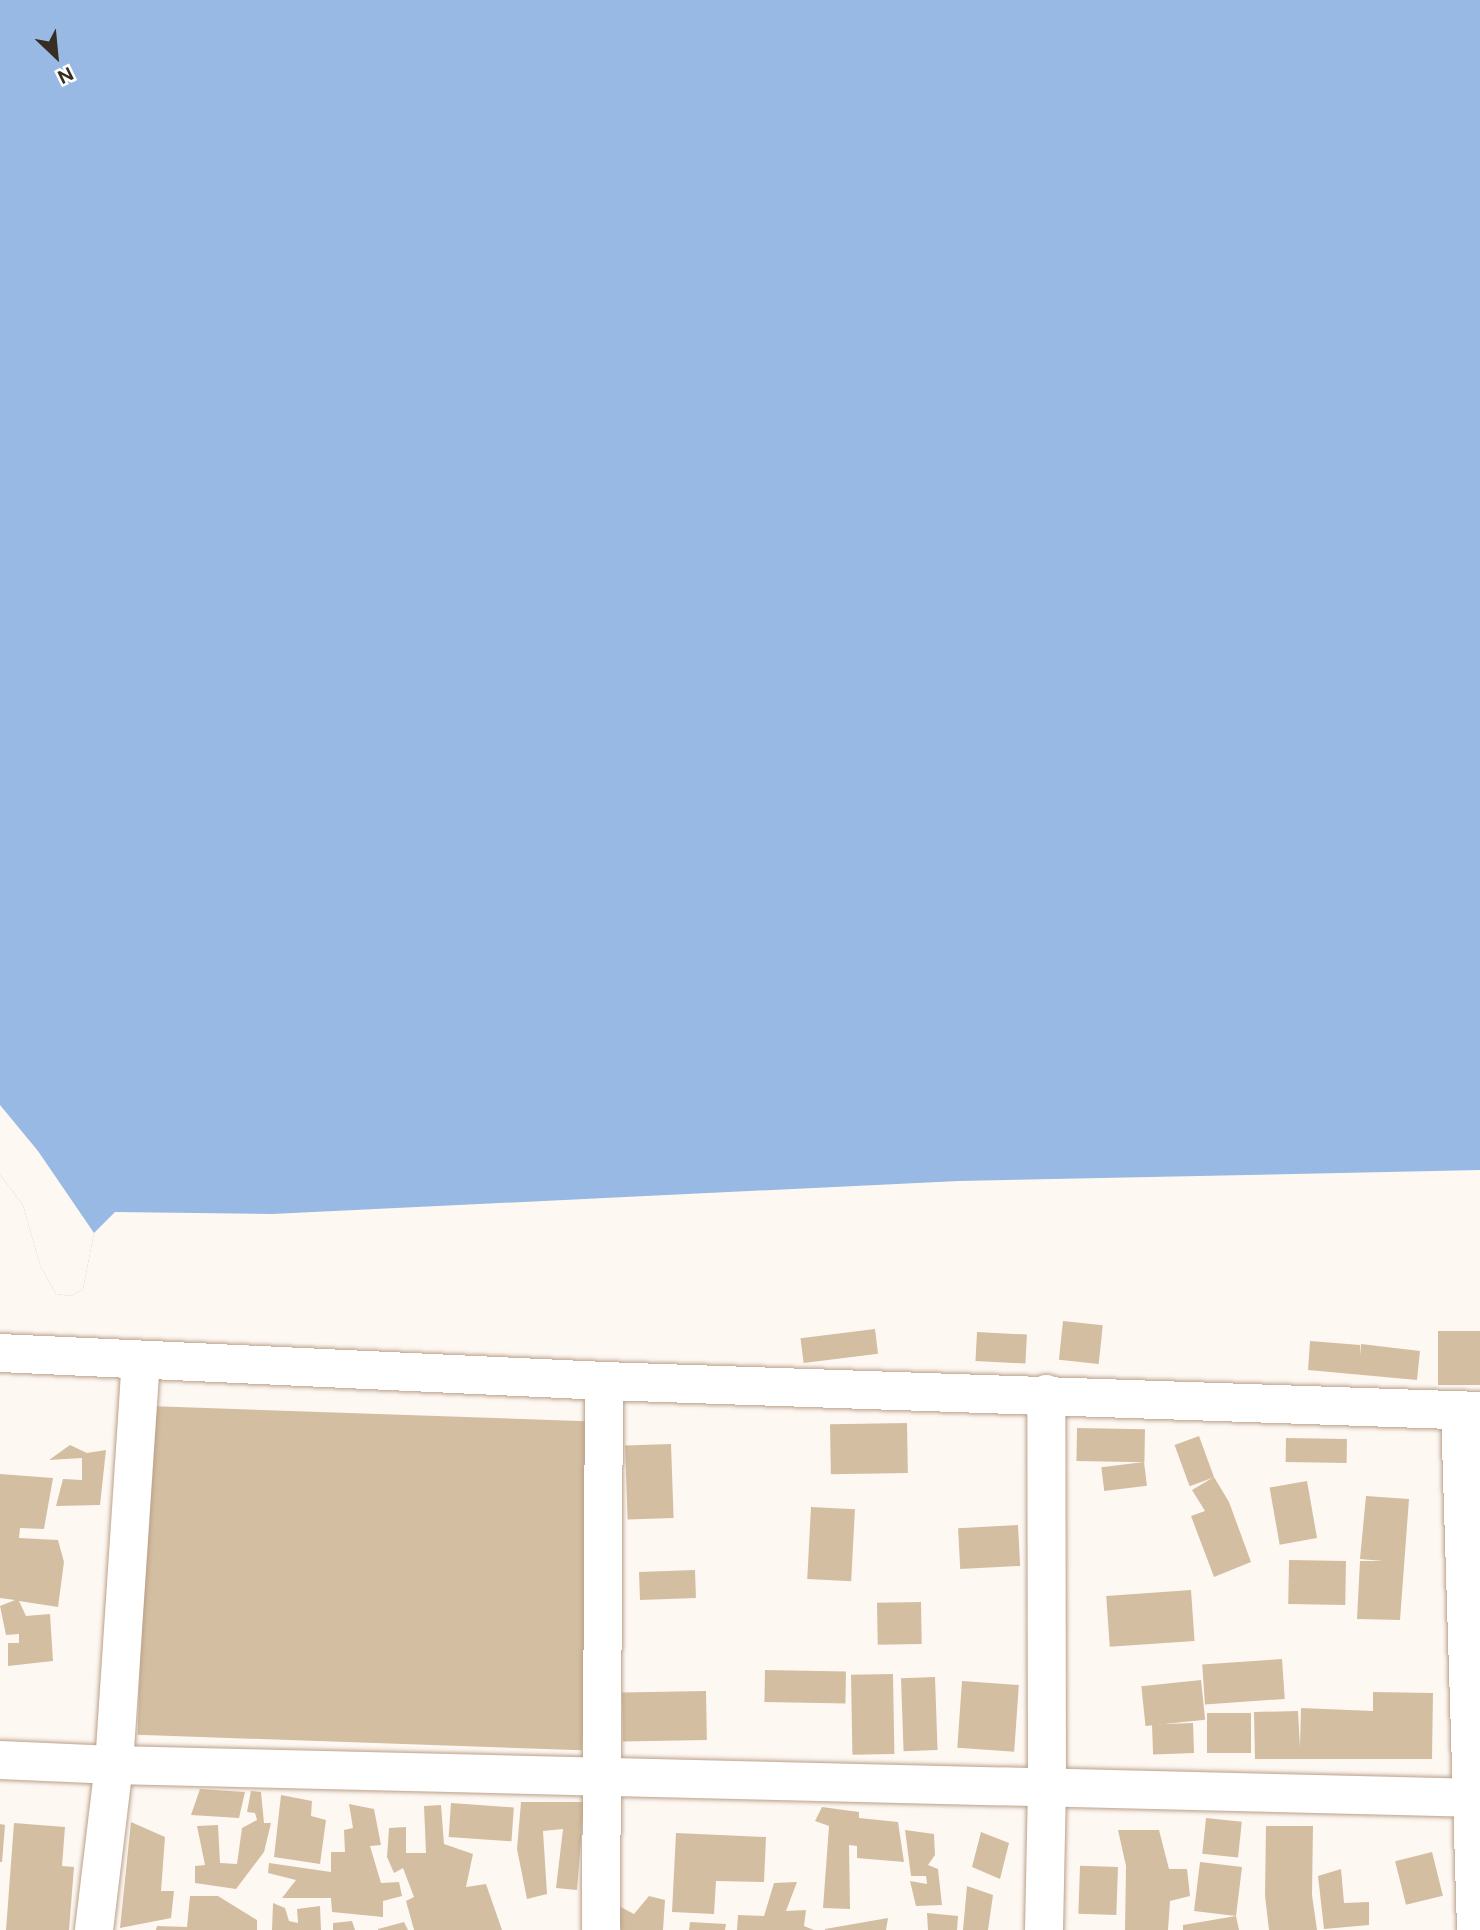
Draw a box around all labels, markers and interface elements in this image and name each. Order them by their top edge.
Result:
north arrow [21,21,91,91]
text: N [54,62,77,89]

